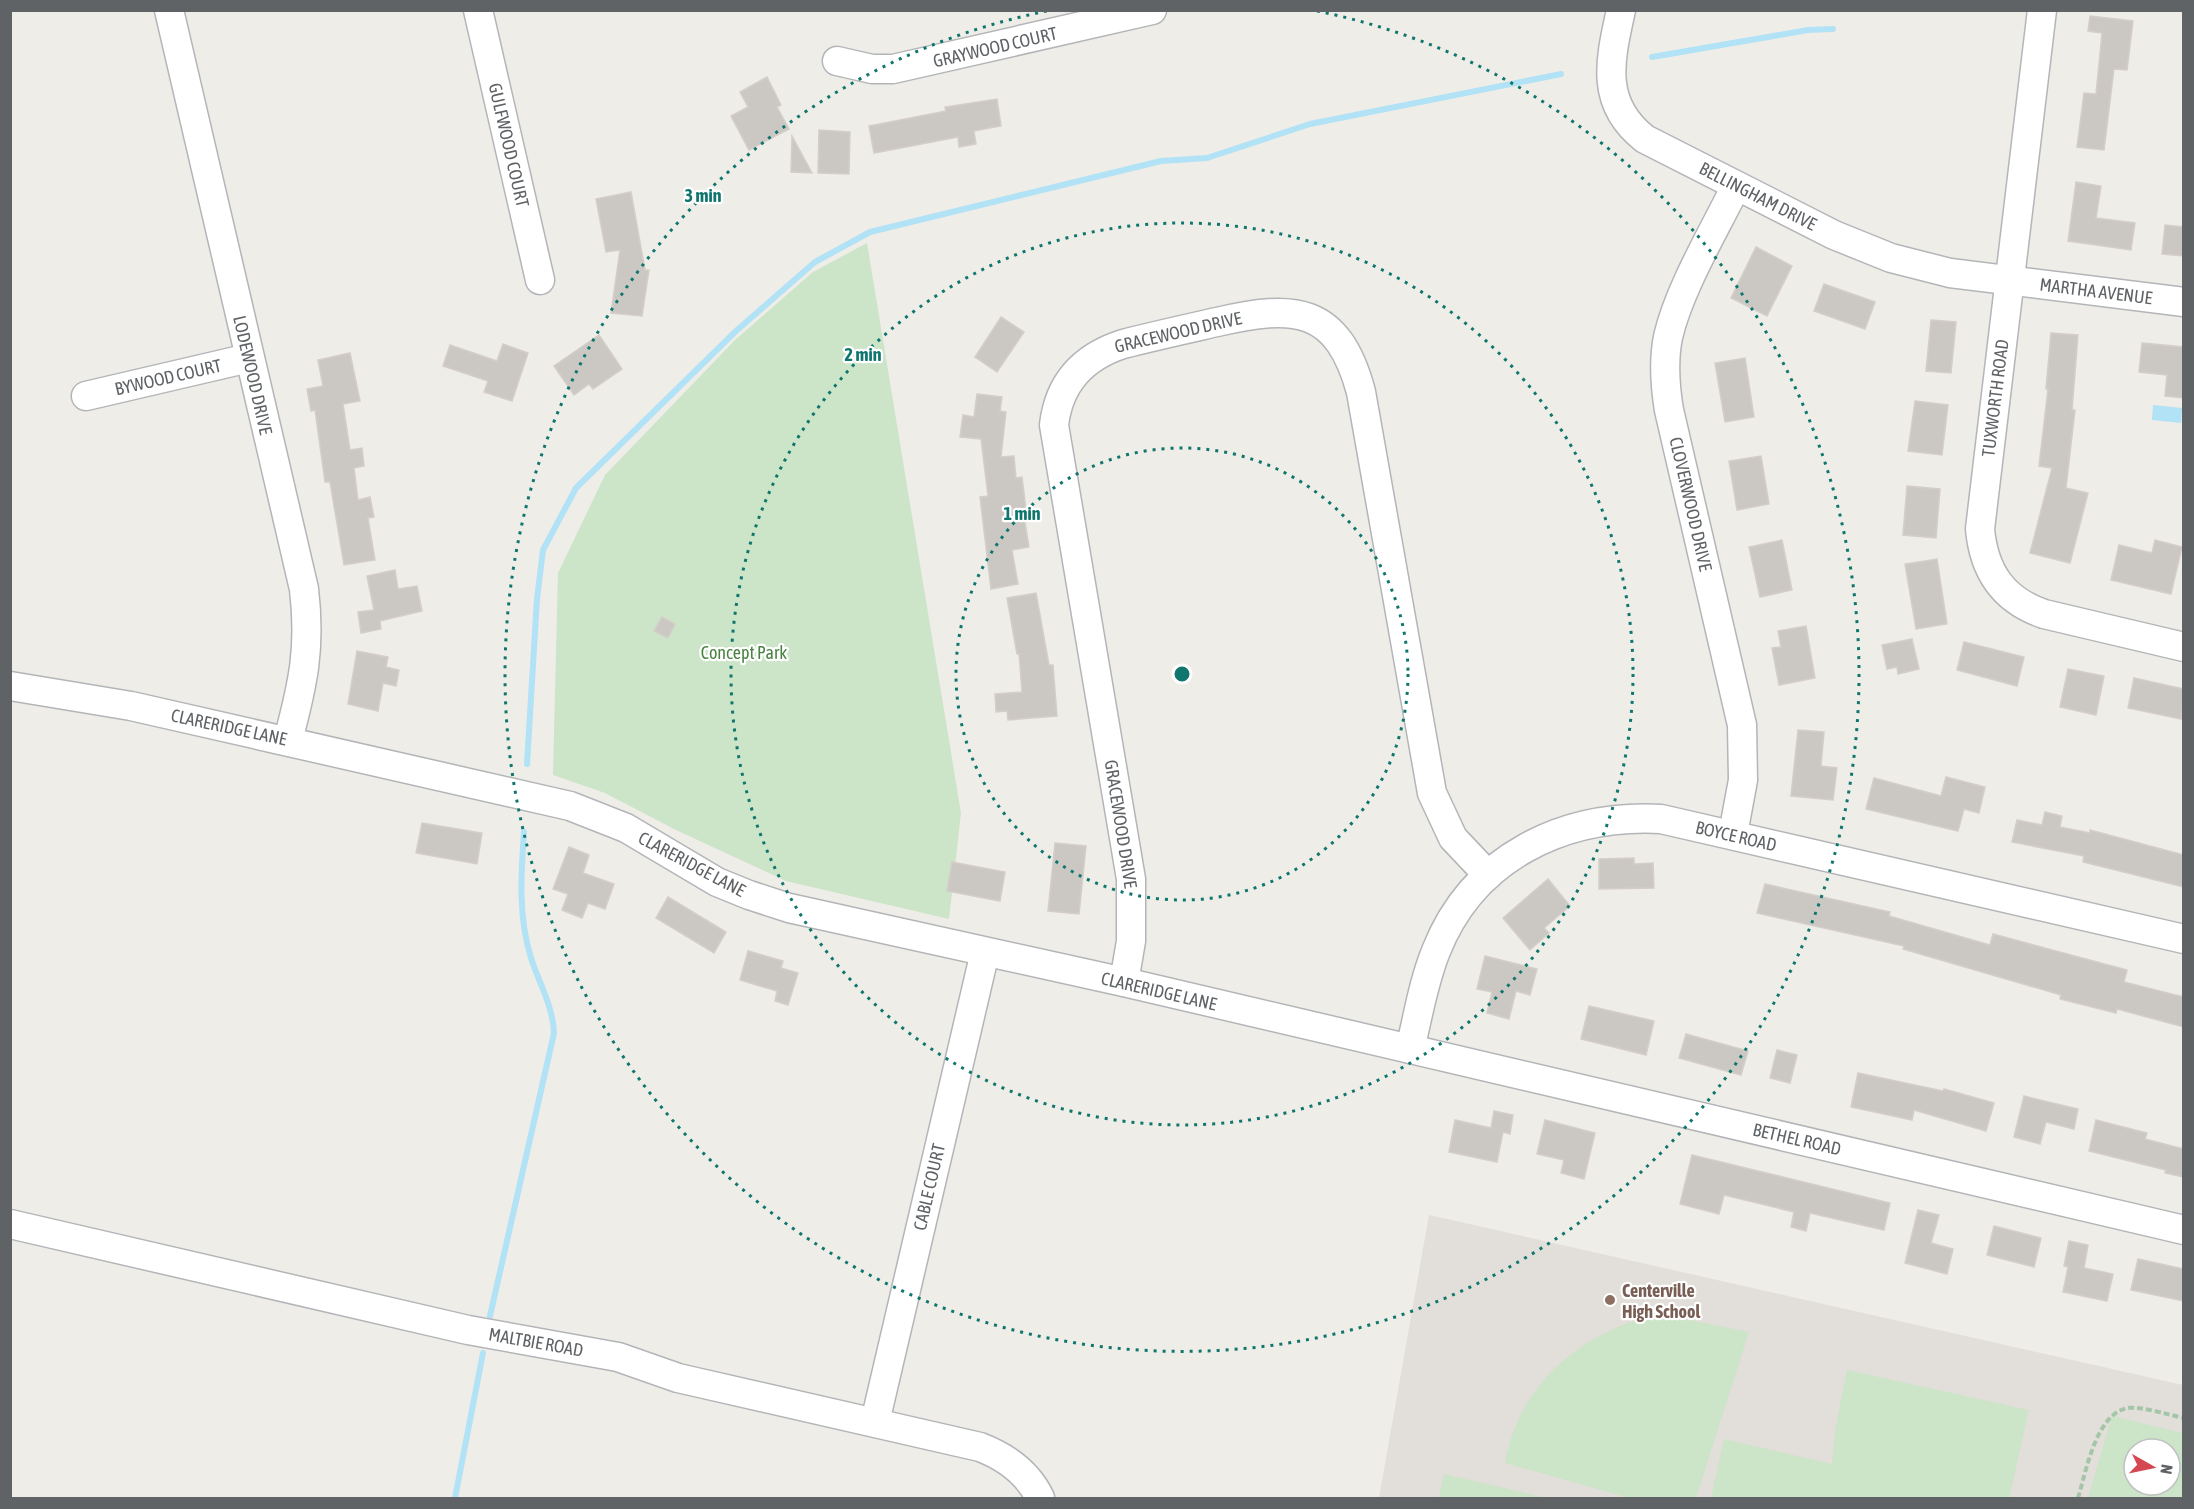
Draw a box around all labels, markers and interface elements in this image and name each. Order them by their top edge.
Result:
street label: GRAYWOOD COURT [931,22,1059,71]
street label: GULFWOOD COURT [485,81,533,209]
street label: BELLINGHAM DRIVE [1696,157,1820,235]
text: 3 min [685,185,722,206]
street label: MARTHA AVENUE [2038,274,2154,308]
street label: GRACEWOOD DRIVE [1112,307,1244,357]
street label: LODEWOOD DRIVE [229,313,277,437]
street label: TUXWORTH ROAD [1977,338,2013,458]
text: 2 min [845,344,882,365]
street label: BYWOOD COURT [113,355,223,399]
street label: CLOVERWOOD DRIVE [1665,435,1717,573]
text: 1 min [1004,503,1041,524]
park label: Concept Park [701,642,787,663]
centre of rings [1172,664,1192,684]
street label: CLARERIDGE LANE [169,704,289,750]
street label: GRACEWOOD DRIVE [1100,758,1142,890]
street label: BOYCE ROAD [1693,816,1779,856]
street label: CLARERIDGE LANE [635,827,749,901]
street label: CLARERIDGE LANE [1099,967,1219,1015]
street label: BETHEL ROAD [1751,1119,1843,1159]
street label: CABLE COURT [909,1142,949,1232]
place label: Centerville High School [1622,1280,1700,1322]
marker: Centerville High School [1603,1293,1617,1307]
street label: MALTBIE ROAD [487,1323,585,1361]
north arrow [2122,1437,2182,1497]
text: N [2157,1463,2176,1475]

